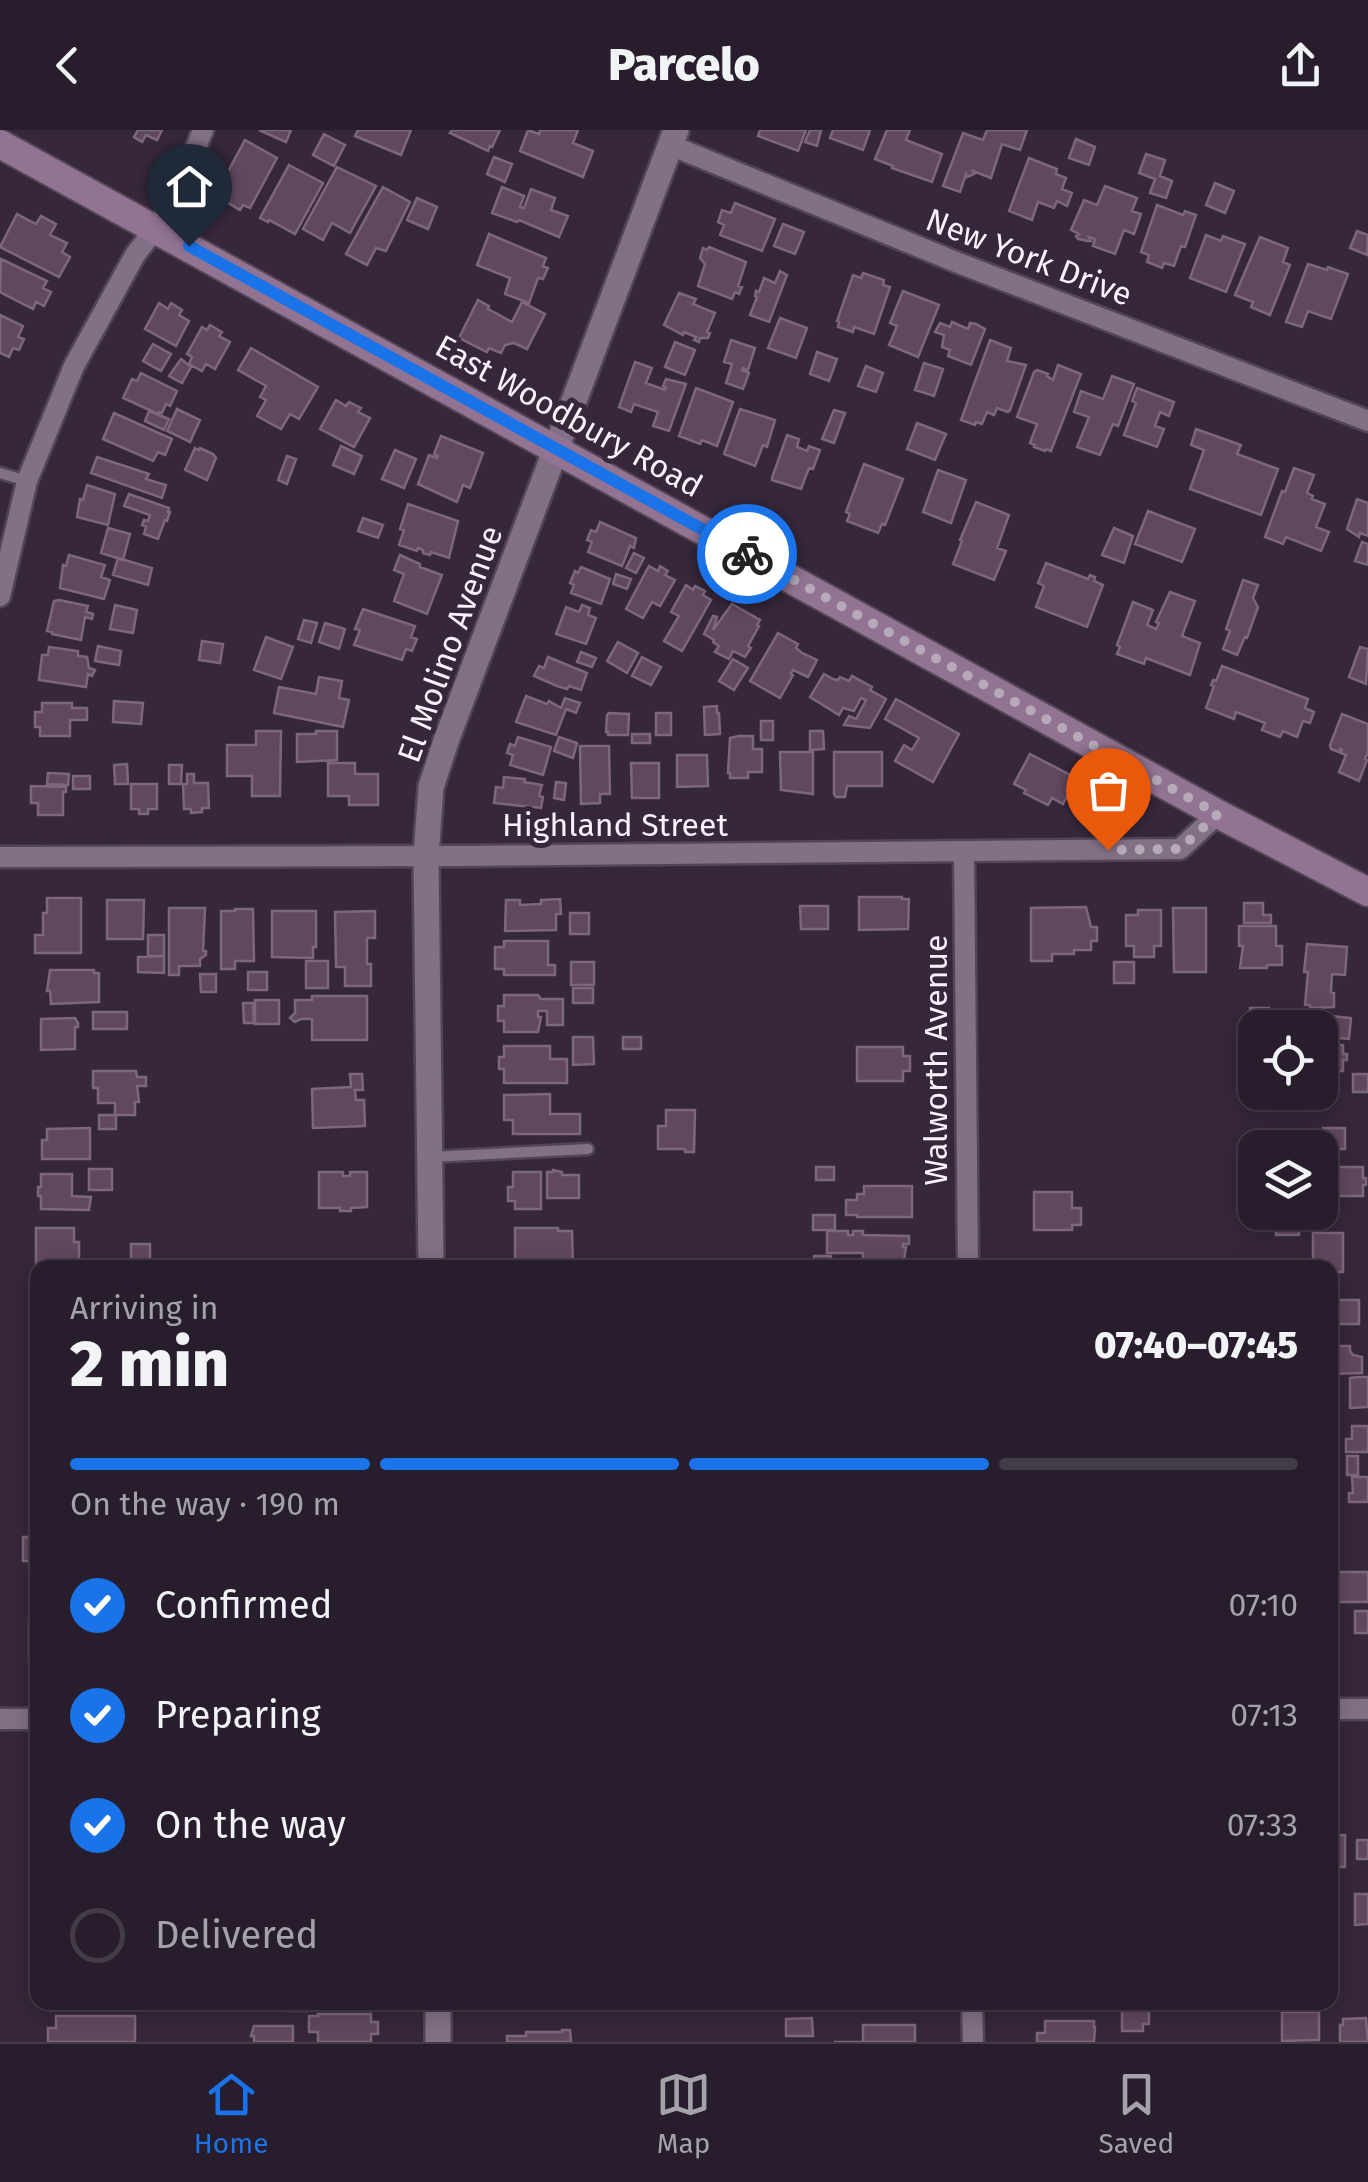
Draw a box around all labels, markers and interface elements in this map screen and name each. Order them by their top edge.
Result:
icon: back [40,38,95,93]
text: Parcelo [608,38,760,92]
icon: share [1273,38,1328,93]
pin [147,144,232,247]
icon: home [162,159,217,214]
street label: New York Drive [921,200,1137,314]
street label: East Woodbury Road [429,327,709,505]
courier [697,504,797,604]
street label: El Molino Avenue [390,521,510,767]
icon: bike [720,527,775,582]
pin [1066,748,1151,851]
icon: bag [1081,763,1136,818]
street label: Highland Street [502,806,728,844]
street label: Walworth Avenue [917,935,955,1185]
map controls [1238,1010,1338,1230]
button: locate [1238,1010,1338,1110]
button: layers [1238,1130,1338,1230]
text: Arriving in [70,1289,218,1327]
text: 07:40–07:45 [1094,1322,1298,1368]
text: 2 min [70,1325,229,1403]
text: On the way · 190 m [70,1485,340,1523]
icon: check [70,1578,125,1633]
text: Confirmed [155,1582,333,1628]
text: 07:10 [1228,1586,1298,1624]
icon: check [70,1688,125,1743]
text: Preparing [155,1692,321,1738]
text: 07:13 [1230,1696,1298,1734]
icon: check [70,1798,125,1853]
text: On the way [155,1802,346,1848]
text: 07:33 [1227,1806,1298,1844]
text: Delivered [155,1912,318,1958]
tab: Home [194,2067,268,2160]
tab: Map [656,2067,711,2160]
tab: Saved [1098,2067,1174,2160]

